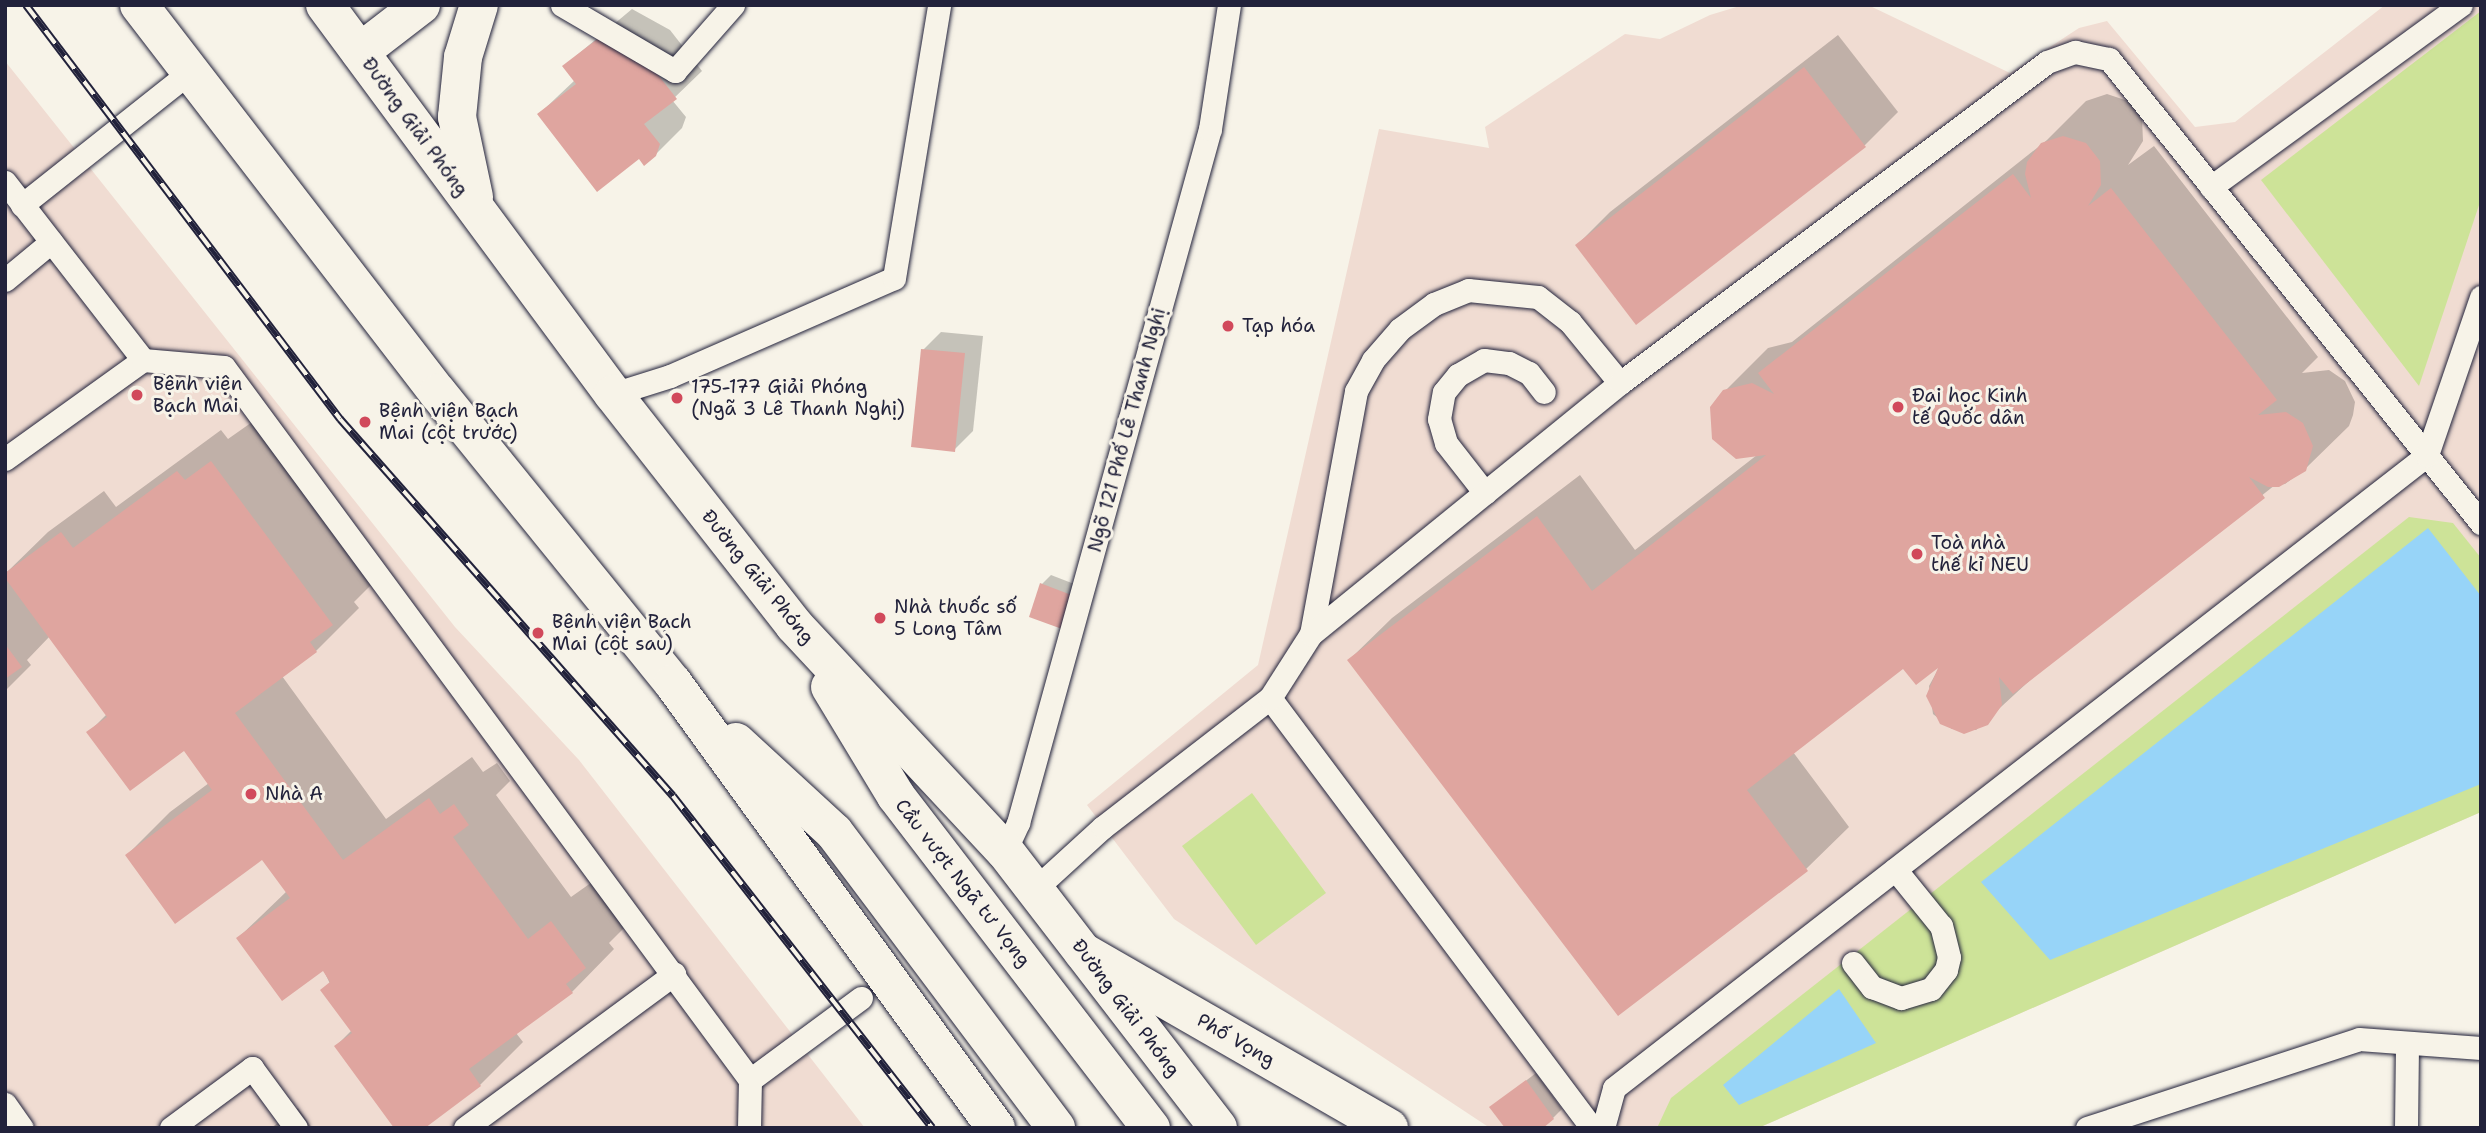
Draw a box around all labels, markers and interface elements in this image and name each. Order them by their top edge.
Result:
street label: Đường Giải Phóng [357,53,473,201]
street label: Ngõ 121 Phố Lê Thanh Nghị [1083,305,1171,555]
place label: Tạp hóa [1242,315,1315,337]
marker: Tạp hóa [1220,318,1236,334]
place label: Bệnh viện Bạch Mai [153,373,242,417]
place label: 175-177 Giải Phóng (Ngã 3 Lê Thanh Nghị) [691,376,905,420]
marker: Bệnh viện Bạch Mai [127,385,147,405]
place label: Đại học Kinh tế Quốc dân [1912,385,2028,429]
marker: 175-177 Giải Phóng (Ngã 3 Lê Thanh Nghị) [669,390,685,406]
marker: Đại học Kinh tế Quốc dân [1890,399,1906,415]
place label: Bệnh viện Bạch Mai (cột trước) [379,400,519,444]
marker: Bệnh viện Bạch Mai (cột trước) [357,414,373,430]
street label: Đường Giải Phóng [697,505,819,649]
place label: Toà nhà thế kỉ NEU [1931,532,2029,576]
marker: Toà nhà thế kỉ NEU [1909,546,1925,562]
place label: Nhà thuốc số 5 Long Tâm [894,596,1017,640]
marker: Nhà thuốc số 5 Long Tâm [872,610,888,626]
place label: Bệnh viện Bạch Mai (cột sau) [552,611,692,655]
marker: Bệnh viện Bạch Mai (cột sau) [530,625,546,641]
place label: Nhà A [265,783,323,805]
marker: Nhà A [243,786,259,802]
street label: Cầu vượt Ngã tư Vọng [890,795,1036,971]
street label: Đường Giải Phóng [1067,935,1185,1081]
street label: Phố Vọng [1193,1009,1279,1071]

